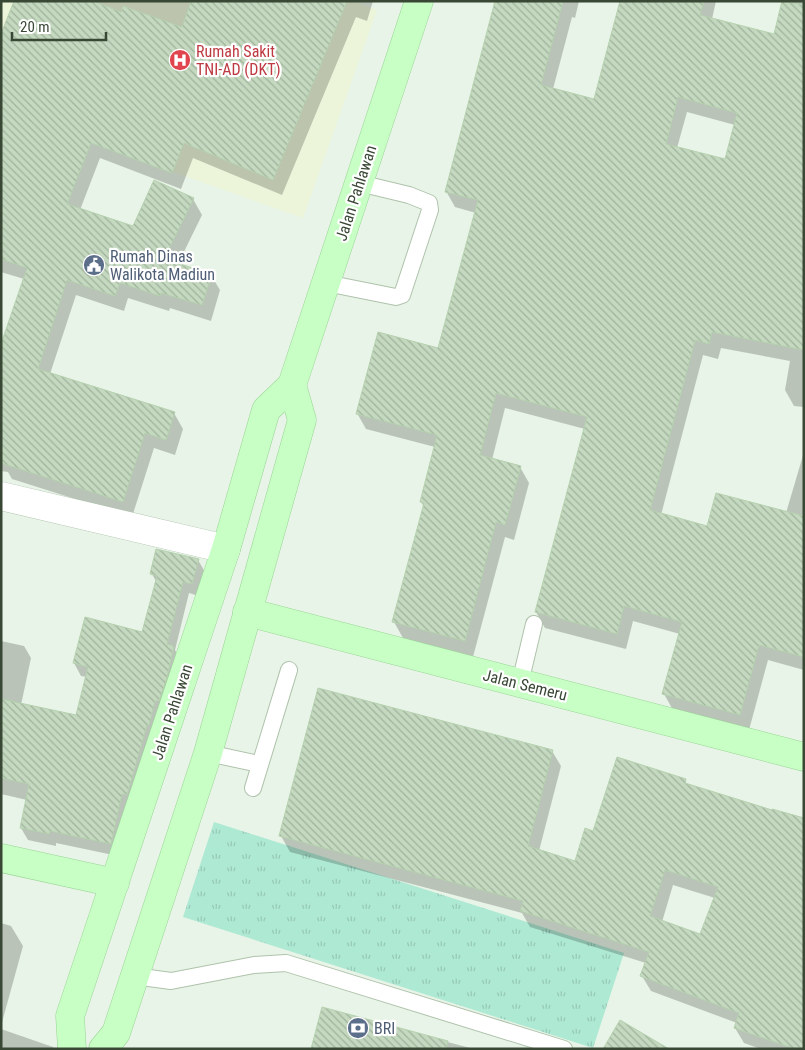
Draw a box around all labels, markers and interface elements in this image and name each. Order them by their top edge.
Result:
scale bar [12,10,106,42]
text: 20 m [20,18,50,36]
place label: Rumah Sakit TNI-AD (DKT) [196,42,281,79]
hospital icon: Rumah Sakit TNI-AD (DKT) [168,48,192,72]
street label: Jalan Pahlawan [332,143,380,243]
place label: Rumah Dinas Walikota Madiun [110,247,215,284]
public building icon: Rumah Dinas Walikota Madiun [82,253,106,277]
street label: Jalan Pahlawan [148,662,196,762]
street label: Jalan Semeru [481,665,569,705]
bank icon: BRI [346,1016,370,1040]
place label: BRI [374,1019,395,1038]

